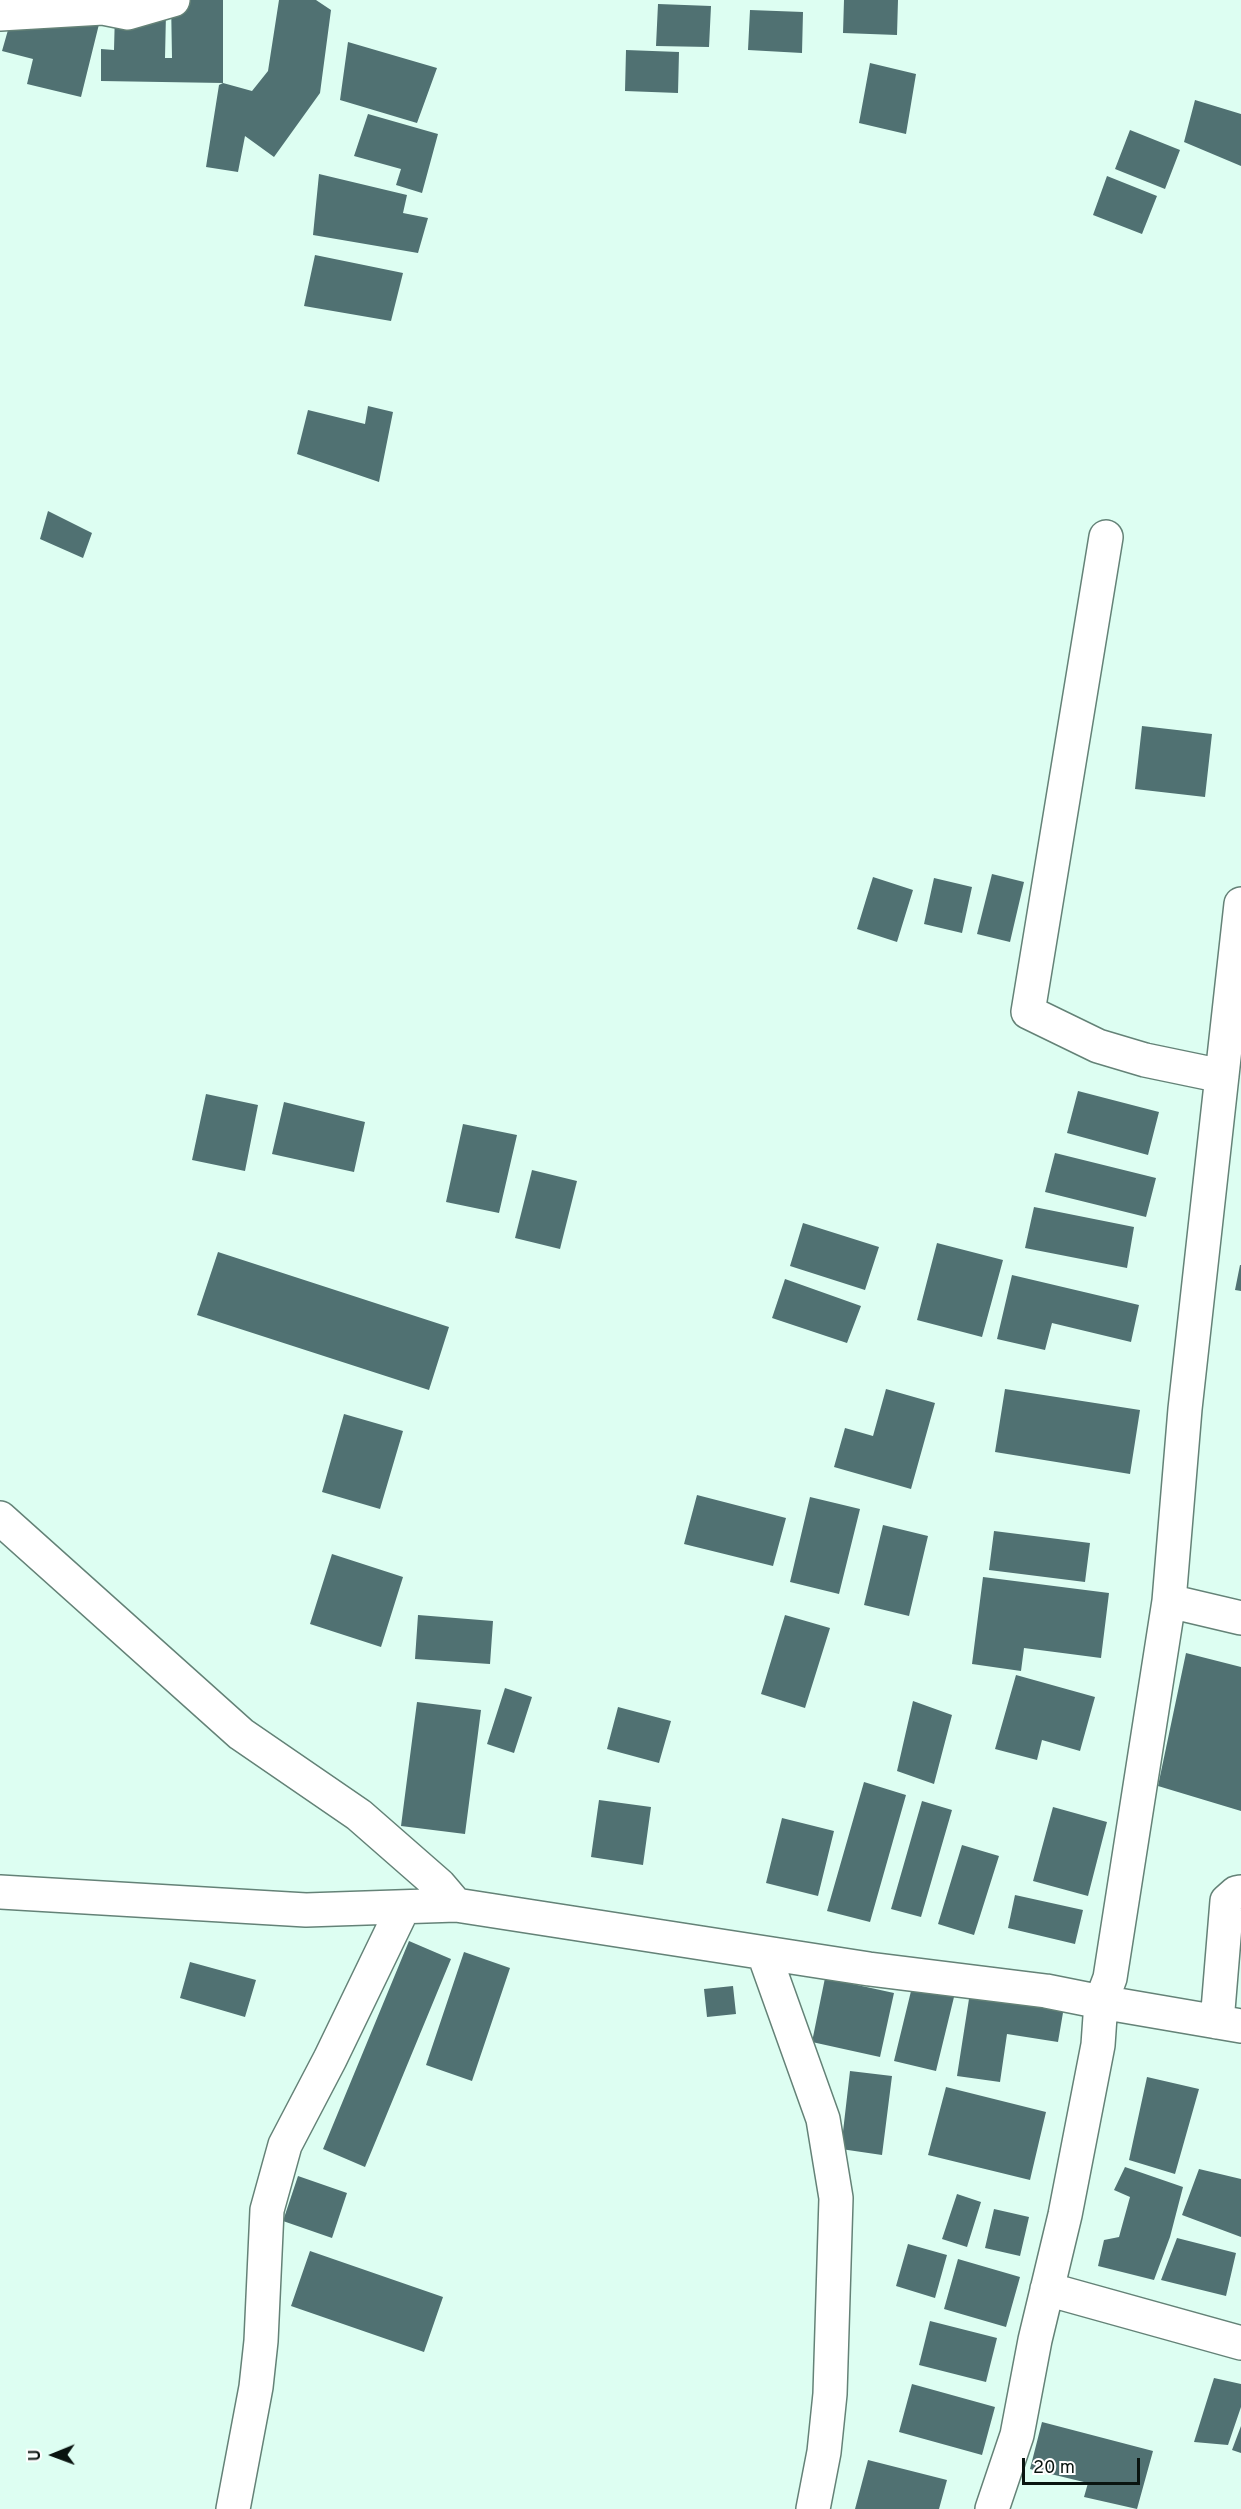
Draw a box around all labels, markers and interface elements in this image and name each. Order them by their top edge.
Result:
north arrow [24,2425,84,2485]
scale bar [1025,2446,1144,2484]
text: U [26,2449,46,2461]
text: 20 m [1033,2457,1075,2480]

